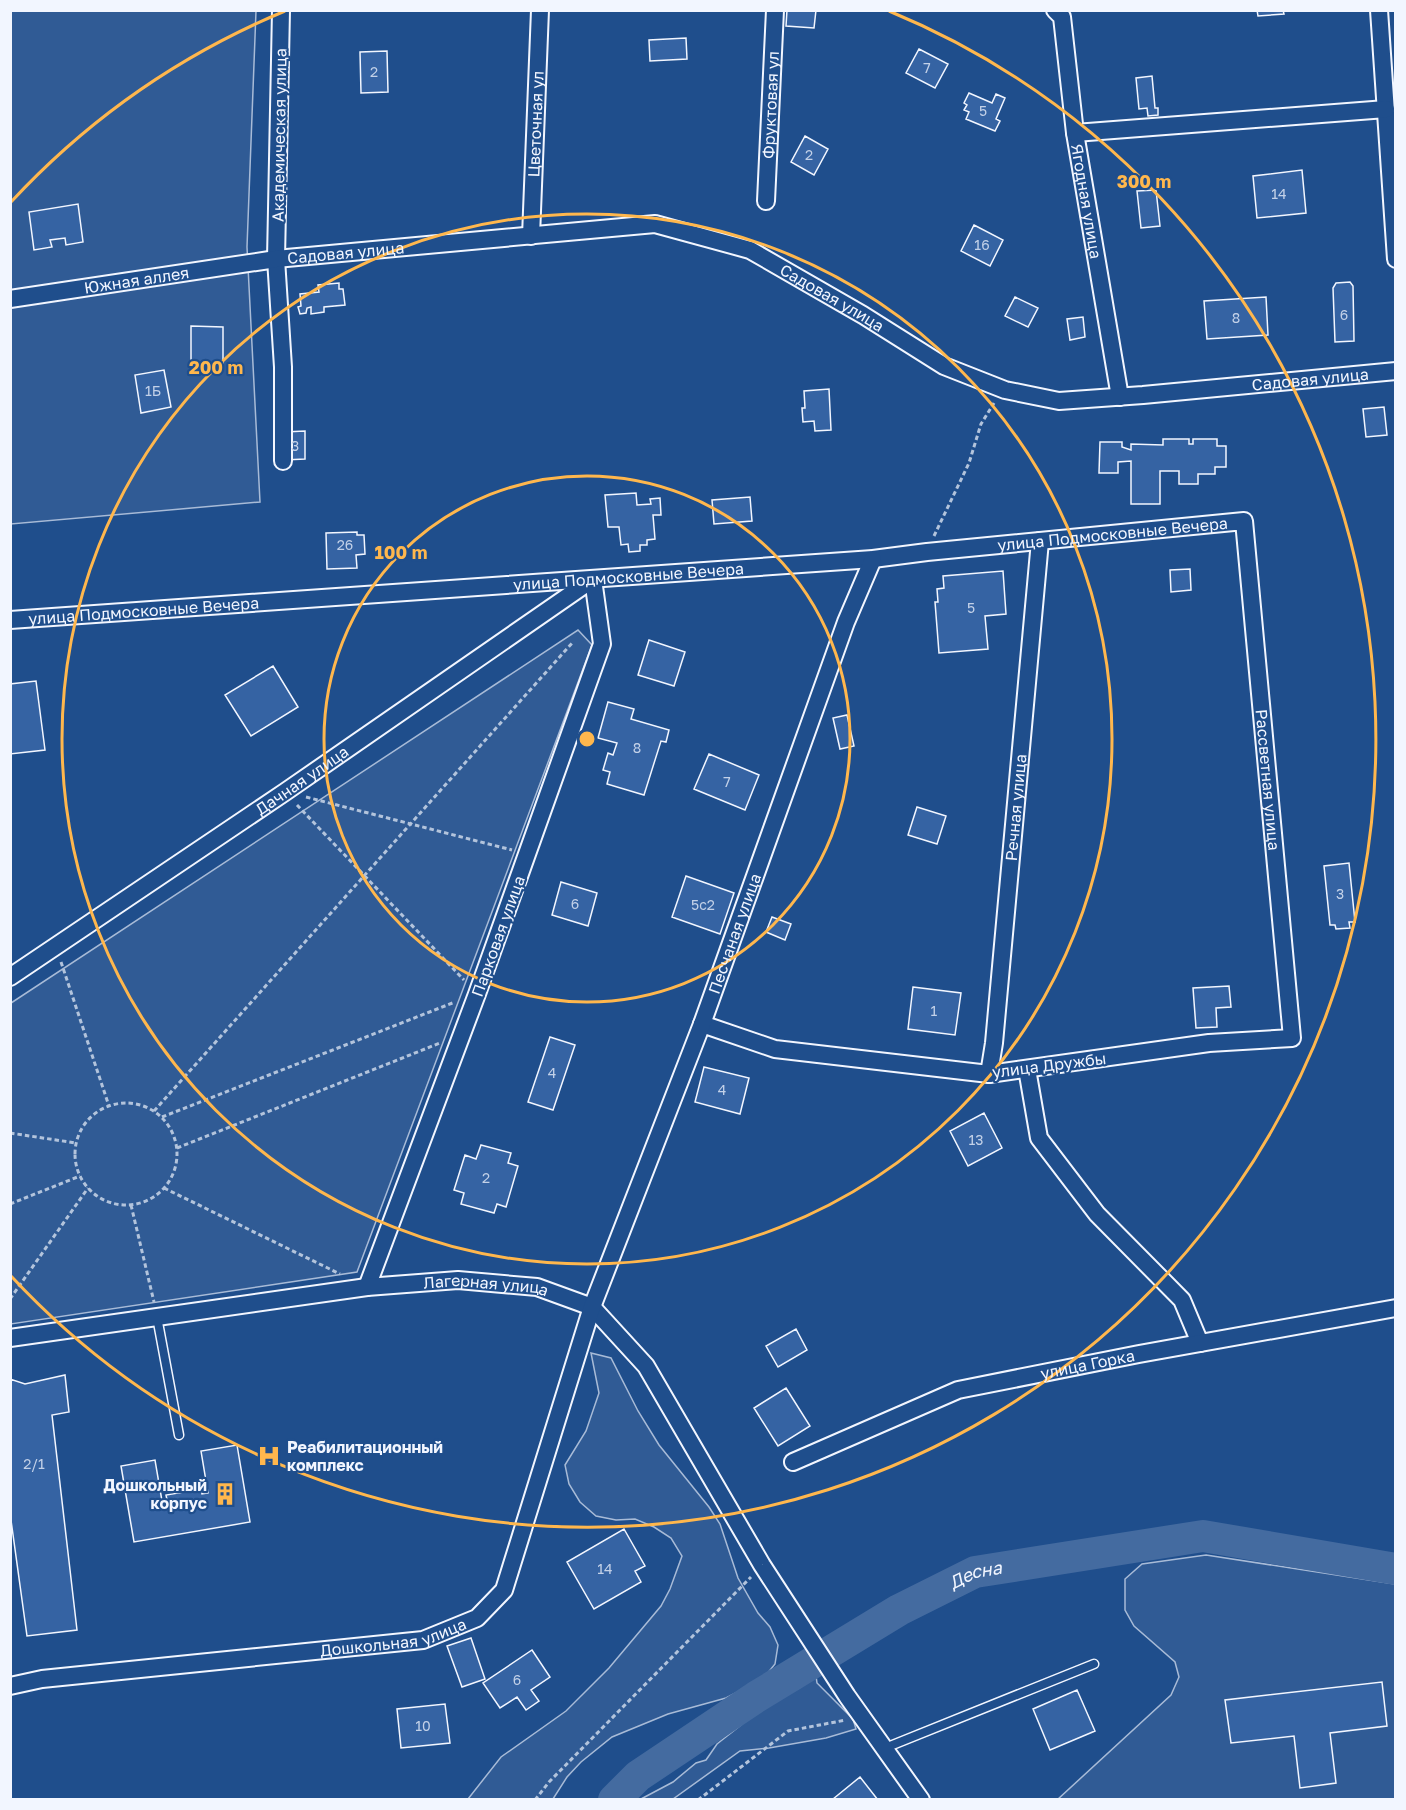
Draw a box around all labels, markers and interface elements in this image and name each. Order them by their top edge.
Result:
street label: Академическая улица [267,48,291,222]
street label: Фруктовая ул [758,51,783,160]
house number: 7 [923,59,931,76]
house number: 2 [370,63,378,80]
street label: Цветочная ул [523,70,548,178]
house number: 5 [979,102,987,119]
street label: Ягодная улица [1067,142,1106,260]
house number: 2 [805,146,813,163]
text: 300 m [1117,170,1171,192]
house number: 14 [1271,185,1287,202]
house number: 16 [974,236,990,253]
street label: Садовая улица [286,237,405,268]
street label: Садовая улица [776,259,888,336]
street label: Южная аллея [83,262,190,298]
house number: 6 [1340,306,1348,323]
house number: 8 [1232,309,1240,326]
text: 200 m [189,356,243,378]
street label: Садовая улица [1251,364,1370,395]
house number: 1Б [145,382,161,399]
house number: 3 [291,437,299,454]
street label: улица Подмосковные Вечера [996,513,1229,555]
house number: 26 [337,536,353,553]
text: 100 m [375,541,427,563]
street label: улица Подмосковные Вечера [512,558,745,594]
street label: улица Подмосковные Вечера [28,592,260,629]
house number: 5 [967,599,975,616]
street label: Рассветная улица [1252,708,1285,851]
centre of rings [577,729,597,749]
house number: 8 [633,739,641,756]
street label: Дачная улица [251,741,352,819]
street label: Речная улица [1001,753,1030,862]
house number: 7 [723,773,731,790]
street label: Песчаная улица [704,870,765,997]
street label: Парковая улица [467,873,529,999]
house number: 3 [1336,885,1344,902]
house number: 6 [571,895,579,912]
house number: 5с2 [691,896,715,913]
house number: 1 [931,1002,938,1019]
street label: улица Дружбы [991,1048,1107,1082]
house number: 4 [548,1064,556,1081]
house number: 4 [718,1081,726,1098]
house number: 13 [969,1131,983,1148]
house number: 2 [482,1169,490,1186]
street label: Лагерная улица [423,1270,551,1300]
street label: улица Горка [1039,1345,1136,1383]
place label: Реабилитационный комплекс [287,1437,443,1475]
hospital icon: Реабилитационный комплекс [256,1443,282,1469]
house number: 2/1 [23,1455,45,1472]
place label: Дошкольный корпус [104,1475,207,1513]
building icon: Дошкольный корпус [212,1481,238,1507]
water label: Десна [944,1556,1004,1594]
house number: 14 [597,1560,613,1577]
street label: Дошкольная улица [319,1613,469,1660]
house number: 6 [513,1671,521,1688]
house number: 10 [415,1717,431,1734]

